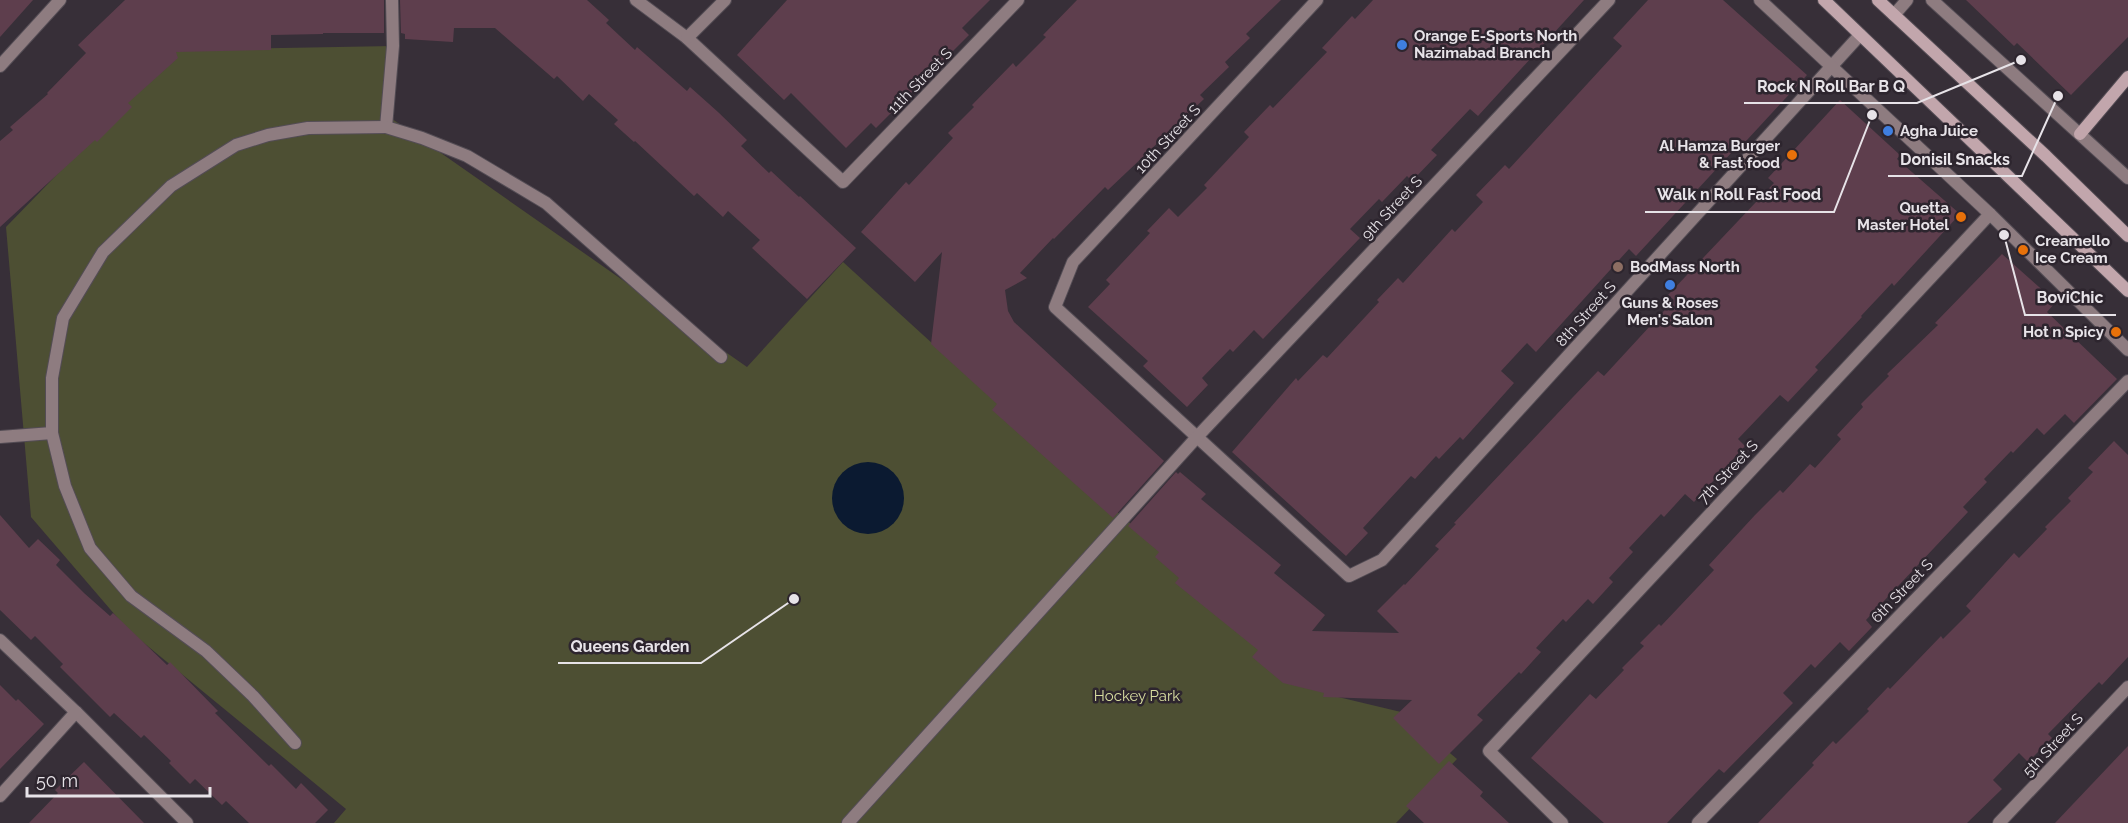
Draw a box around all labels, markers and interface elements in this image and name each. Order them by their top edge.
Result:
place label: Orange E-Sports North Nazimabad Branch [1414,27,1577,62]
marker: Orange E-Sports North Nazimabad Branch [1395,38,1409,52]
street label: 11th Street S [884,44,956,118]
callout: Rock N Roll Bar B Q [1744,69,1917,103]
text: Rock N Roll Bar B Q [1757,77,1905,96]
street label: 10th Street S [1132,101,1204,177]
place label: Agha Juice [1900,122,1978,140]
marker: Agha Juice [1881,124,1895,138]
place label: Al Hamza Burger & Fast food [1659,137,1780,172]
callout: Donisil Snacks [1888,142,2022,176]
marker: Al Hamza Burger & Fast food [1785,148,1799,162]
text: Donisil Snacks [1900,150,2010,169]
street label: 9th Street S [1358,172,1426,244]
callout: Walk n Roll Fast Food [1645,178,1834,212]
text: Walk n Roll Fast Food [1657,185,1821,204]
place label: Quetta Master Hotel [1857,199,1949,234]
marker: Quetta Master Hotel [1954,210,1968,224]
place label: Creamello Ice Cream [2035,232,2110,267]
marker: Creamello Ice Cream [2016,243,2030,257]
place label: BodMass North [1630,258,1740,276]
marker: BodMass North [1611,260,1625,274]
street label: 8th Street S [1552,278,1620,350]
marker: Guns & Roses Men's Salon [1663,278,1677,292]
callout: BoviChic [2025,281,2116,315]
text: BoviChic [2037,288,2103,307]
place label: Guns & Roses Men's Salon [1621,294,1719,329]
place label: Hot n Spicy [2023,323,2105,341]
marker: Hot n Spicy [2109,325,2123,339]
street label: 7th Street S [1694,437,1762,507]
street label: 6th Street S [1867,556,1937,626]
callout: Queens Garden [558,629,701,663]
text: Queens Garden [570,637,690,656]
park label: Hockey Park [1094,687,1180,705]
street label: 5th Street S [2019,709,2087,781]
scale bar [27,760,210,798]
text: 50 m [36,770,78,791]

